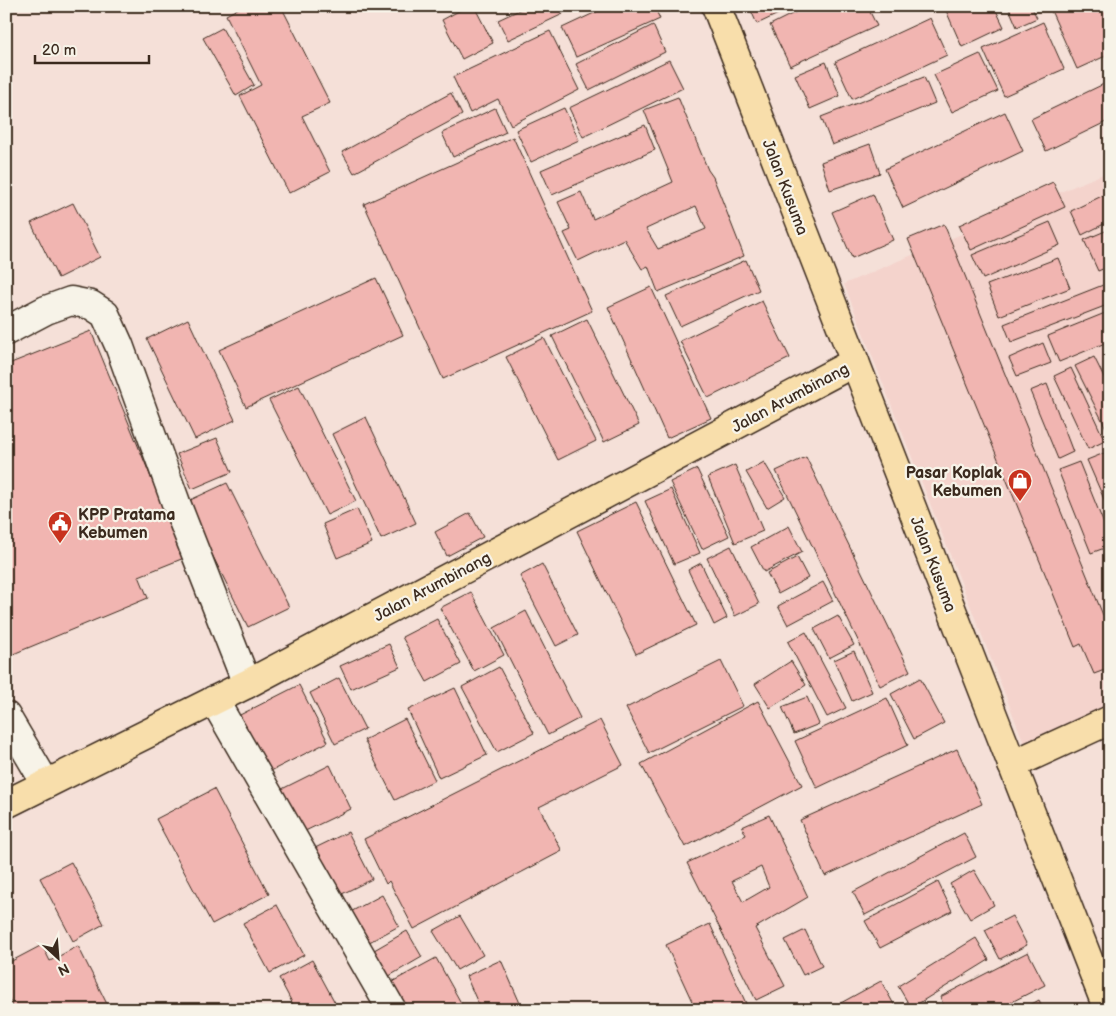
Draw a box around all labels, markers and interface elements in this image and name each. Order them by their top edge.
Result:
scale bar [35,32,149,64]
text: 20 m [42,41,76,60]
street label: Jalan Kusuma [758,137,812,238]
street label: Jalan Arumbinang [729,359,853,437]
place label: Pasar Koplak Kebumen [906,464,1003,501]
shop icon: Pasar Koplak Kebumen [1007,468,1033,502]
place label: KPP Pratama Kebumen [78,506,176,543]
public building icon: KPP Pratama Kebumen [47,510,73,544]
street label: Jalan Kusuma [906,514,960,615]
street label: Jalan Arumbinang [371,548,495,626]
north arrow [32,934,82,984]
text: N [55,959,72,979]

